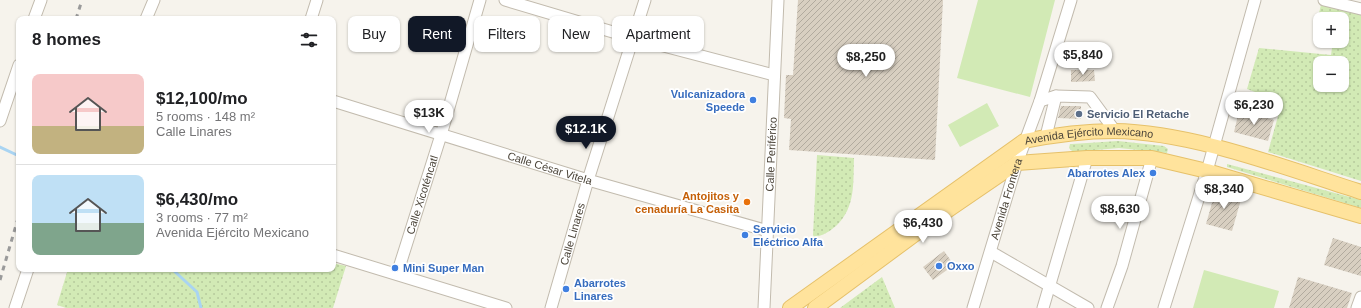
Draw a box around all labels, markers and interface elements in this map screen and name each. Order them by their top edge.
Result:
map controls [1313,12,1349,92]
button: + [1313,12,1349,48]
chip: Buy [348,16,400,52]
chip: Rent [408,16,466,52]
chip: Filters [474,16,540,52]
chip: New [548,16,604,52]
chip: Apartment [612,16,704,52]
icon: filters [298,29,320,51]
text: 8 homes [32,30,101,49]
pin: $5,840 [1050,42,1116,76]
pin: $8,250 [833,44,899,78]
text: $5,840 [1063,47,1103,62]
text: $8,250 [846,49,886,64]
button: − [1313,56,1349,92]
place label: Vulcanizadora Speede [671,88,746,113]
text: $12,100/mo [156,89,248,108]
icon: home [64,90,112,138]
pin: $6,230 [1221,92,1287,126]
marker: Vulcanizadora Speede [748,95,758,105]
text: $6,230 [1234,97,1274,112]
pin: $13K [405,100,453,134]
text: $13K [413,105,445,120]
place label: Servicio El Retache [1087,108,1189,120]
text: 5 rooms · 148 m² [156,109,255,124]
marker: Servicio El Retache [1074,109,1084,119]
pin: $12.1K [553,116,619,150]
street label: Calle Periférico [763,117,779,192]
text: $12.1K [565,121,607,136]
text: Calle Linares [156,124,232,139]
street label: Avenida Ejército Mexicano [1024,125,1154,147]
street label: Calle César Vitela [506,149,594,187]
street label: Calle Xicoténcatl [404,154,440,236]
street label: Avenida Frontera [988,156,1025,241]
place label: Abarrotes Alex [1067,167,1146,179]
marker: Abarrotes Alex [1148,168,1158,178]
pin: $8,340 [1191,176,1257,210]
text: $8,340 [1204,181,1244,196]
text: $6,430/mo [156,190,238,209]
place label: Antojitos y cenaduría La Casita [635,190,740,215]
icon: home [64,191,112,239]
pin: $8,630 [1087,196,1153,230]
marker: Antojitos y cenaduría La Casita [742,197,752,207]
street label: Calle Linares [558,201,587,267]
text: $8,630 [1100,201,1140,216]
text: 3 rooms · 77 m² [156,210,248,225]
pin: $6,430 [890,210,956,244]
text: $6,430 [903,215,943,230]
place label: Servicio Eléctrico Alfa [753,223,824,248]
text: Avenida Ejército Mexicano [156,225,309,240]
marker: Servicio Eléctrico Alfa [740,230,750,240]
place label: Oxxo [947,260,975,272]
marker: Oxxo [934,261,944,271]
place label: Mini Super Man [403,262,485,274]
marker: Mini Super Man [390,263,400,273]
place label: Abarrotes Linares [574,277,626,302]
marker: Abarrotes Linares [561,284,571,294]

